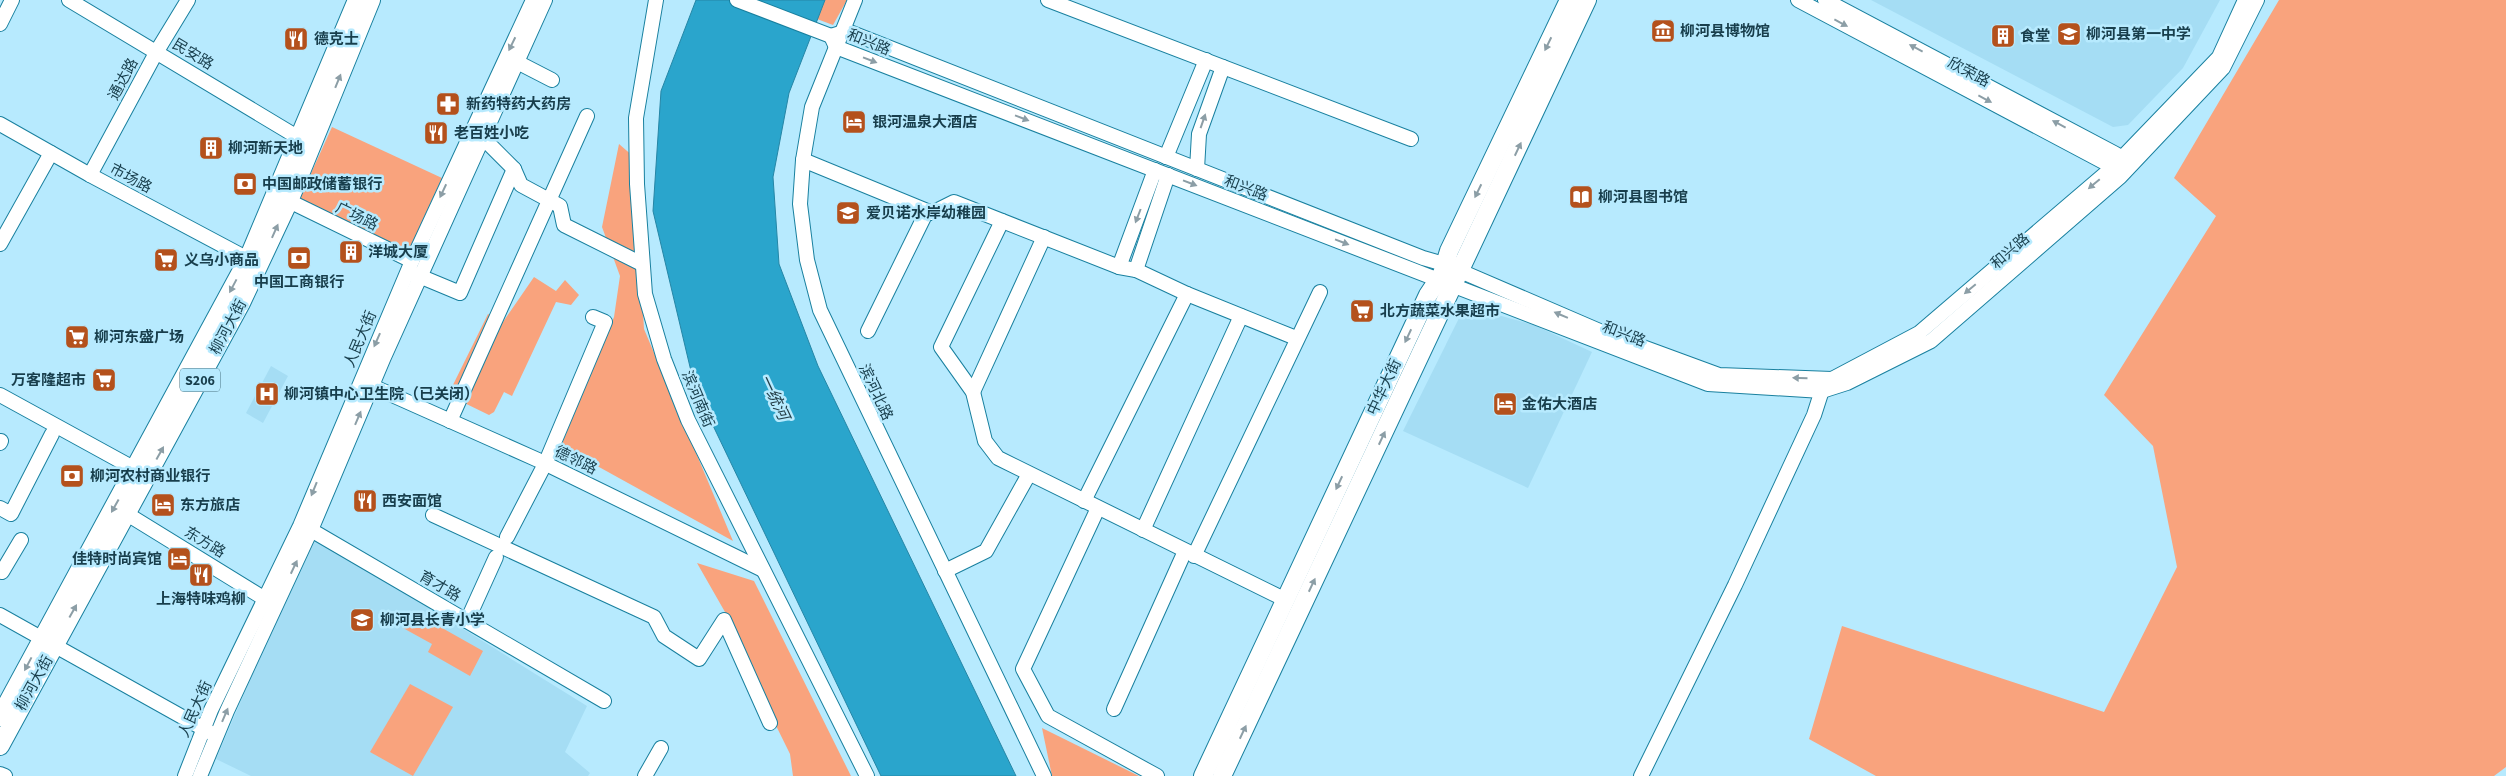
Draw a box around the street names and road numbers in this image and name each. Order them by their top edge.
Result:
street label: 和兴路 [844,24,894,61]
street label: 民安路 [168,34,217,75]
street label: 欣荣路 [1944,53,1994,92]
street label: 通达路 [104,54,143,104]
street label: 市场路 [106,159,156,198]
street label: 和兴路 [1221,171,1271,206]
street label: 广场路 [332,197,382,236]
street label: 和兴路 [1986,229,2034,274]
street label: 柳河大街 [205,296,252,359]
street label: 人民大街 [339,307,382,371]
street label: 和兴路 [1599,317,1649,352]
street label: 中华大街 [1362,356,1407,419]
street label: 滨河北路 [853,361,898,424]
street label: 滨河南街 [676,367,719,431]
road number: S206 [180,368,220,392]
street label: 德邻路 [551,441,601,480]
street label: 东方路 [180,522,229,563]
street label: 育才路 [415,566,464,607]
street label: 柳河大街 [11,652,58,715]
street label: 人民大街 [174,678,217,741]

